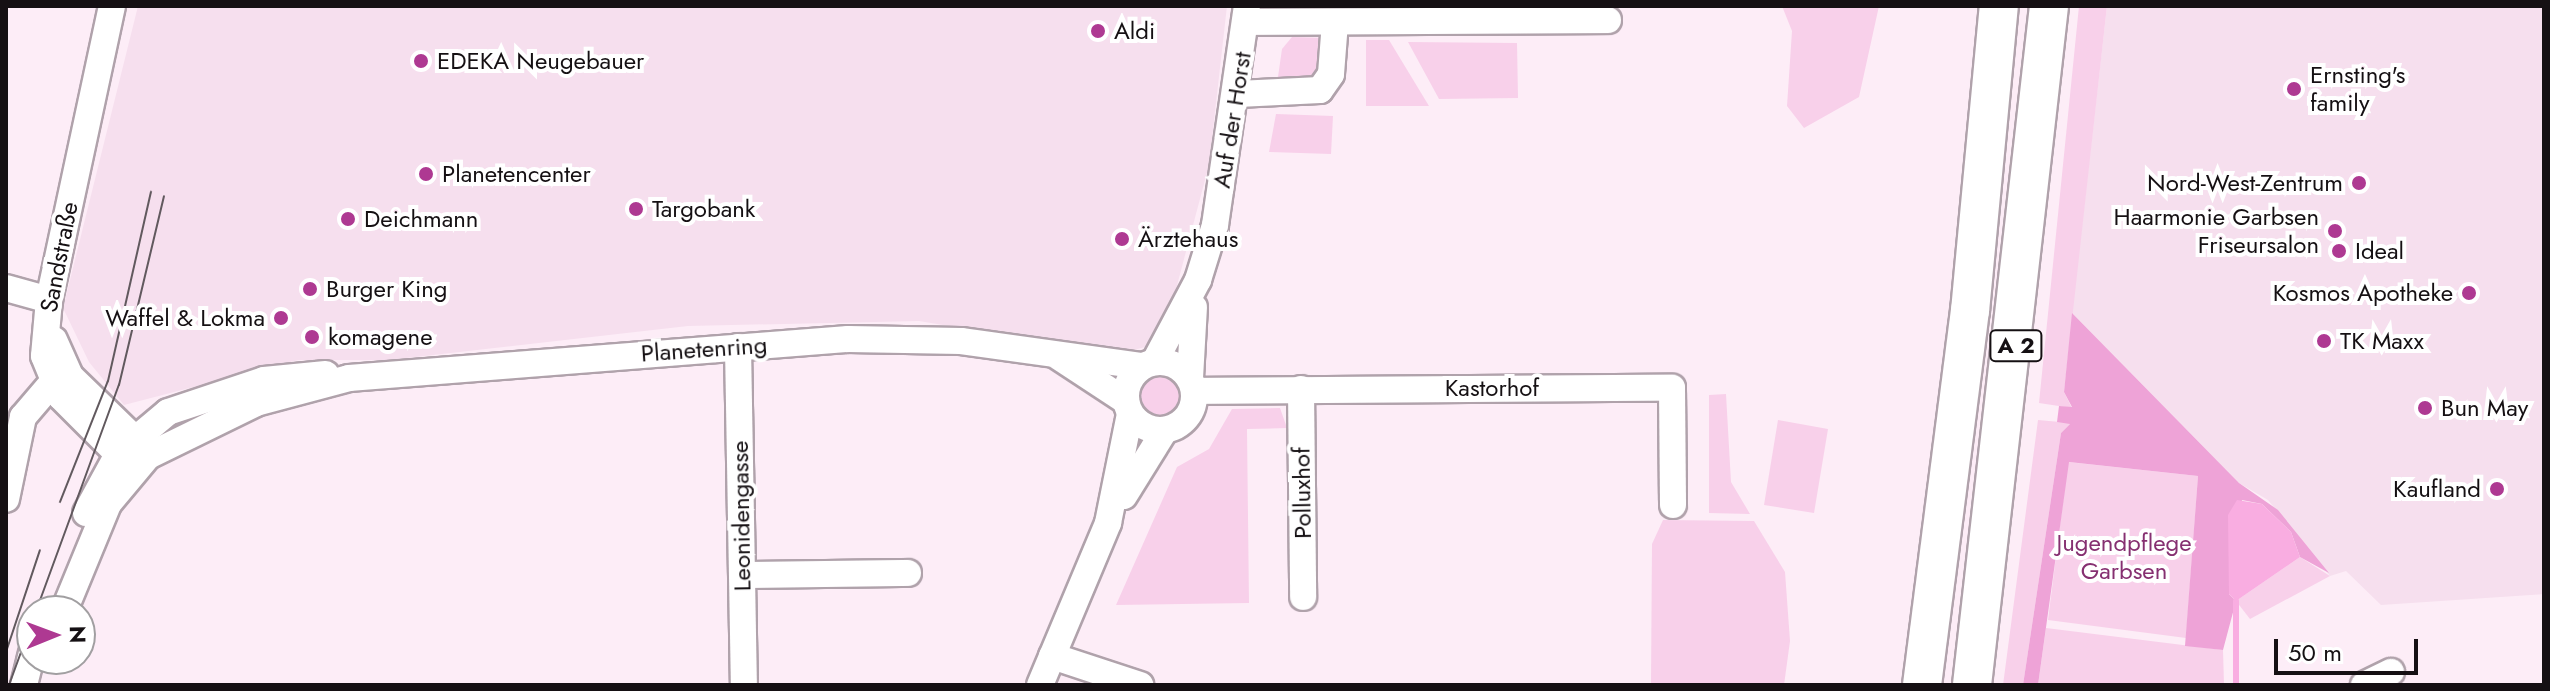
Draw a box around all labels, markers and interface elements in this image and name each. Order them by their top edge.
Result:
place label: Aldi [1114,17,1155,45]
marker: Aldi [1089,22,1107,40]
place label: EDEKA Neugebauer [437,47,644,75]
street label: Auf der Horst [1207,50,1257,190]
marker: EDEKA Neugebauer [412,52,430,70]
place label: Ernsting's family [2310,61,2405,117]
marker: Ernsting's family [2285,80,2303,98]
place label: Planetencenter [442,160,591,188]
marker: Planetencenter [417,165,435,183]
place label: Nord-West-Zentrum [2147,169,2343,197]
marker: Nord-West-Zentrum [2350,174,2368,192]
place label: Targobank [652,195,755,223]
street label: Sandstraße [34,199,84,315]
marker: Targobank [627,200,645,218]
place label: Haarmonie Garbsen Friseursalon [2114,203,2319,259]
place label: Deichmann [364,205,478,233]
marker: Deichmann [339,210,357,228]
marker: Haarmonie Garbsen Friseursalon [2326,222,2344,240]
place label: Ärztehaus [1138,225,1238,253]
marker: Ärztehaus [1113,230,1131,248]
place label: Ideal [2355,237,2404,265]
marker: Ideal [2330,242,2348,260]
place label: Burger King [326,275,447,303]
place label: Kosmos Apotheke [2273,279,2453,307]
marker: Burger King [301,280,319,298]
marker: Kosmos Apotheke [2460,284,2478,302]
place label: Waffel & Lokma [105,304,265,332]
marker: Waffel & Lokma [272,309,290,327]
place label: komagene [328,323,433,351]
place label: TK Maxx [2340,327,2424,355]
marker: komagene [303,328,321,346]
road number: A 2 [1988,328,2044,364]
street label: Planetenring [640,330,768,368]
marker: TK Maxx [2315,332,2333,350]
street label: Kastorhof [1445,374,1539,402]
place label: Bun May [2441,394,2528,422]
marker: Bun May [2416,399,2434,417]
street label: Leonidengasse [725,440,757,592]
street label: Polluxhof [1287,447,1317,539]
place label: Kaufland [2393,475,2481,503]
marker: Kaufland [2488,480,2506,498]
park label: Jugendpflege Garbsen [2056,529,2192,585]
north arrow [16,595,96,675]
scale bar [2278,623,2422,673]
text: N [62,626,94,644]
text: 50 m [2288,635,2342,670]

